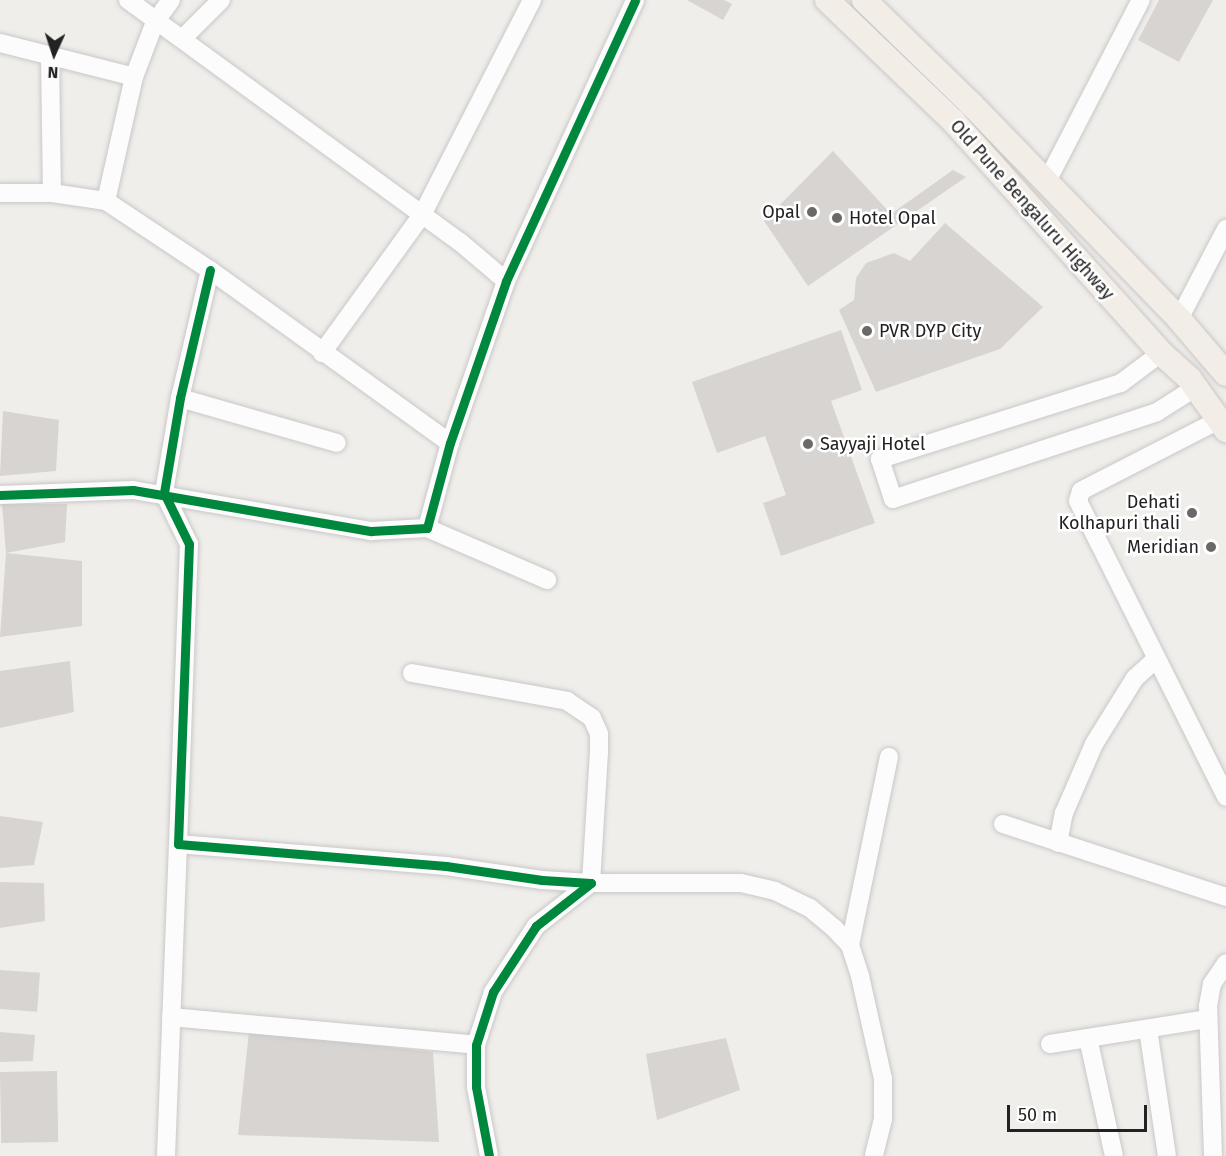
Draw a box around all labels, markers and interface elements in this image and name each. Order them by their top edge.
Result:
north arrow [24,24,84,84]
text: N [47,63,59,82]
street label: Old Pune Bengaluru Highway [945,115,1119,305]
place label: Opal [762,201,800,223]
marker: Opal [805,205,819,219]
place label: Hotel Opal [849,207,936,229]
marker: Hotel Opal [830,211,844,225]
place label: PVR DYP City [879,320,981,342]
marker: PVR DYP City [860,324,874,338]
place label: Sayyaji Hotel [820,433,925,455]
marker: Sayyaji Hotel [801,437,815,451]
place label: Dehati Kolhapuri thali [1059,492,1180,534]
marker: Dehati Kolhapuri thali [1185,506,1199,520]
place label: Meridian [1127,536,1199,558]
marker: Meridian [1204,540,1218,554]
scale bar [1010,1093,1150,1131]
text: 50 m [1018,1104,1057,1126]

